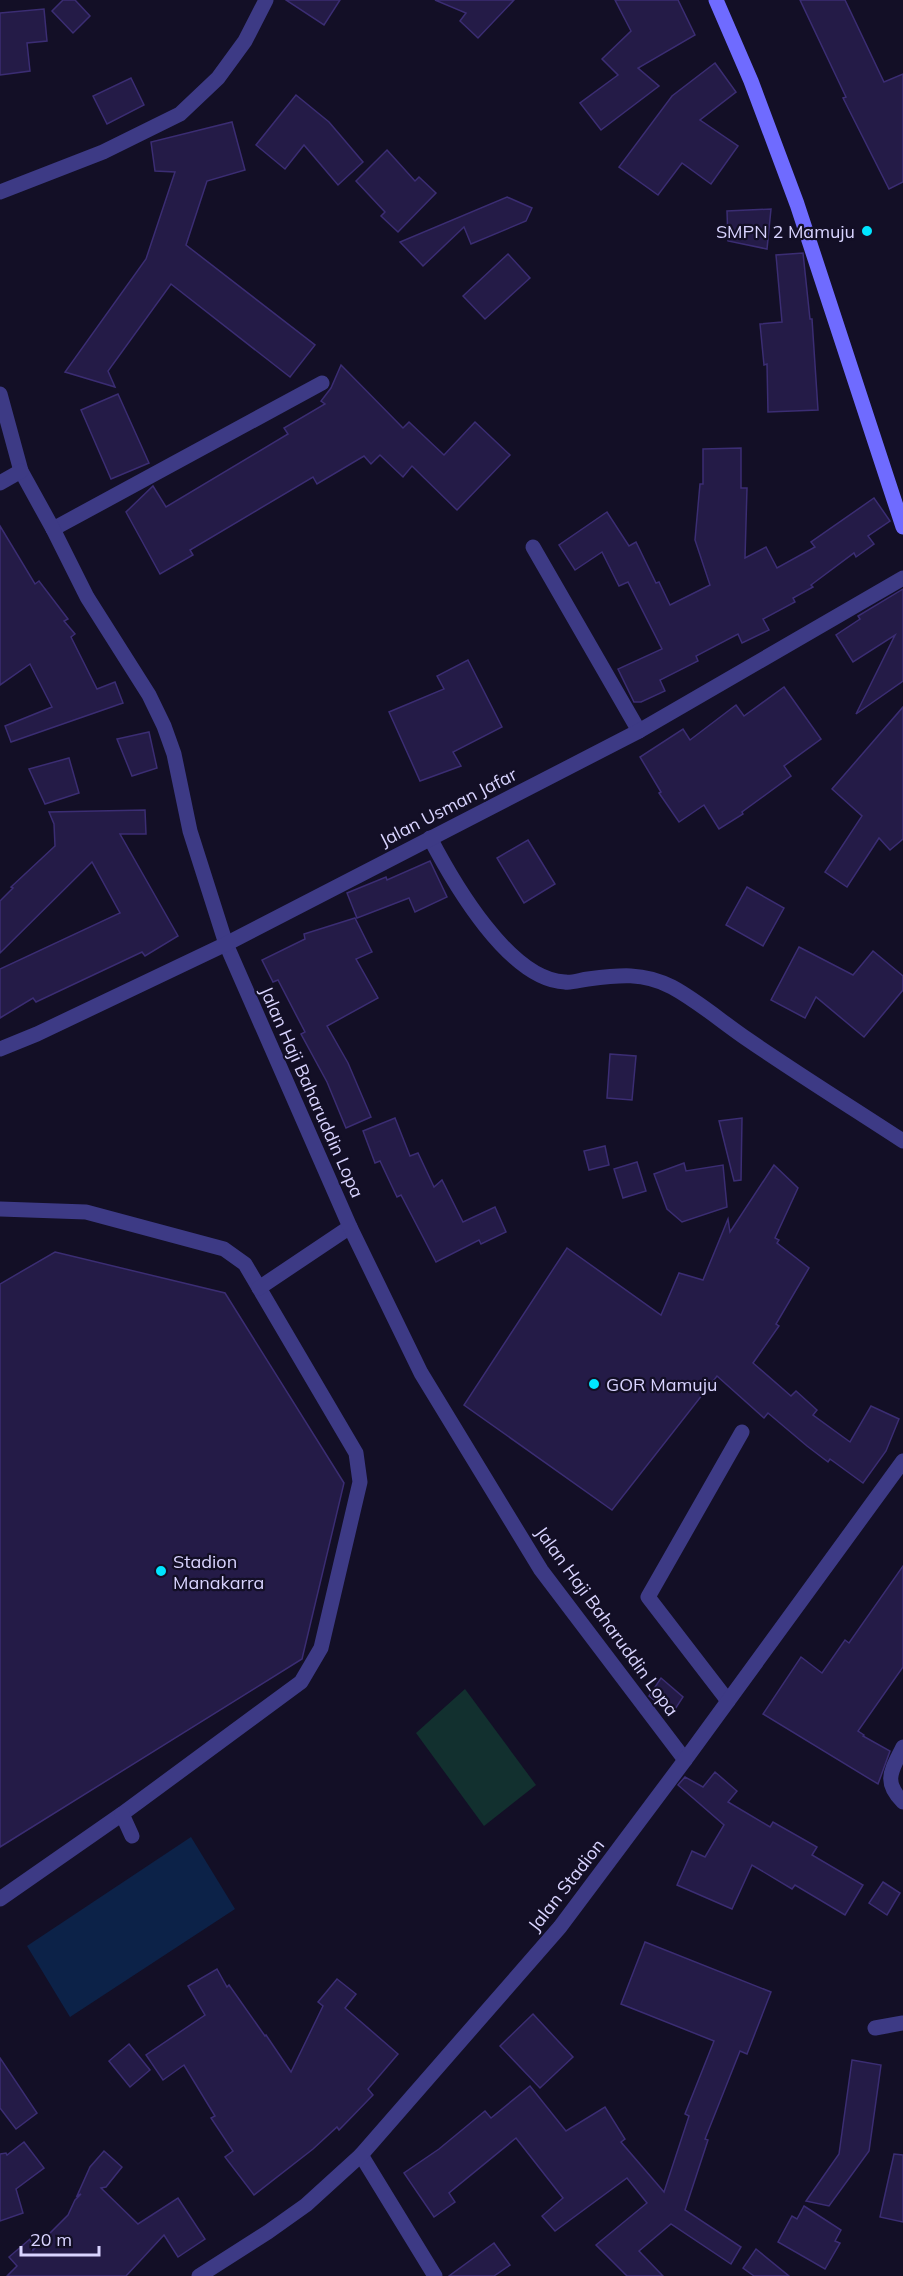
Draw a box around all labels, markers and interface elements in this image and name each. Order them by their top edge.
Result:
place label: SMPN 2 Mamuju [716,220,855,243]
marker: SMPN 2 Mamuju [860,224,874,238]
street label: Jalan Usman Jafar [375,762,521,852]
street label: Jalan Haji Baharuddin Lopa [255,983,369,1201]
place label: GOR Mamuju [606,1373,717,1396]
marker: GOR Mamuju [587,1377,601,1391]
street label: Jalan Haji Baharuddin Lopa [530,1522,684,1720]
place label: Stadion Manakarra [173,1550,264,1594]
marker: Stadion Manakarra [154,1564,168,1578]
street label: Jalan Stadion [523,1834,609,1936]
scale bar [21,2219,99,2257]
text: 20 m [30,2228,72,2251]

